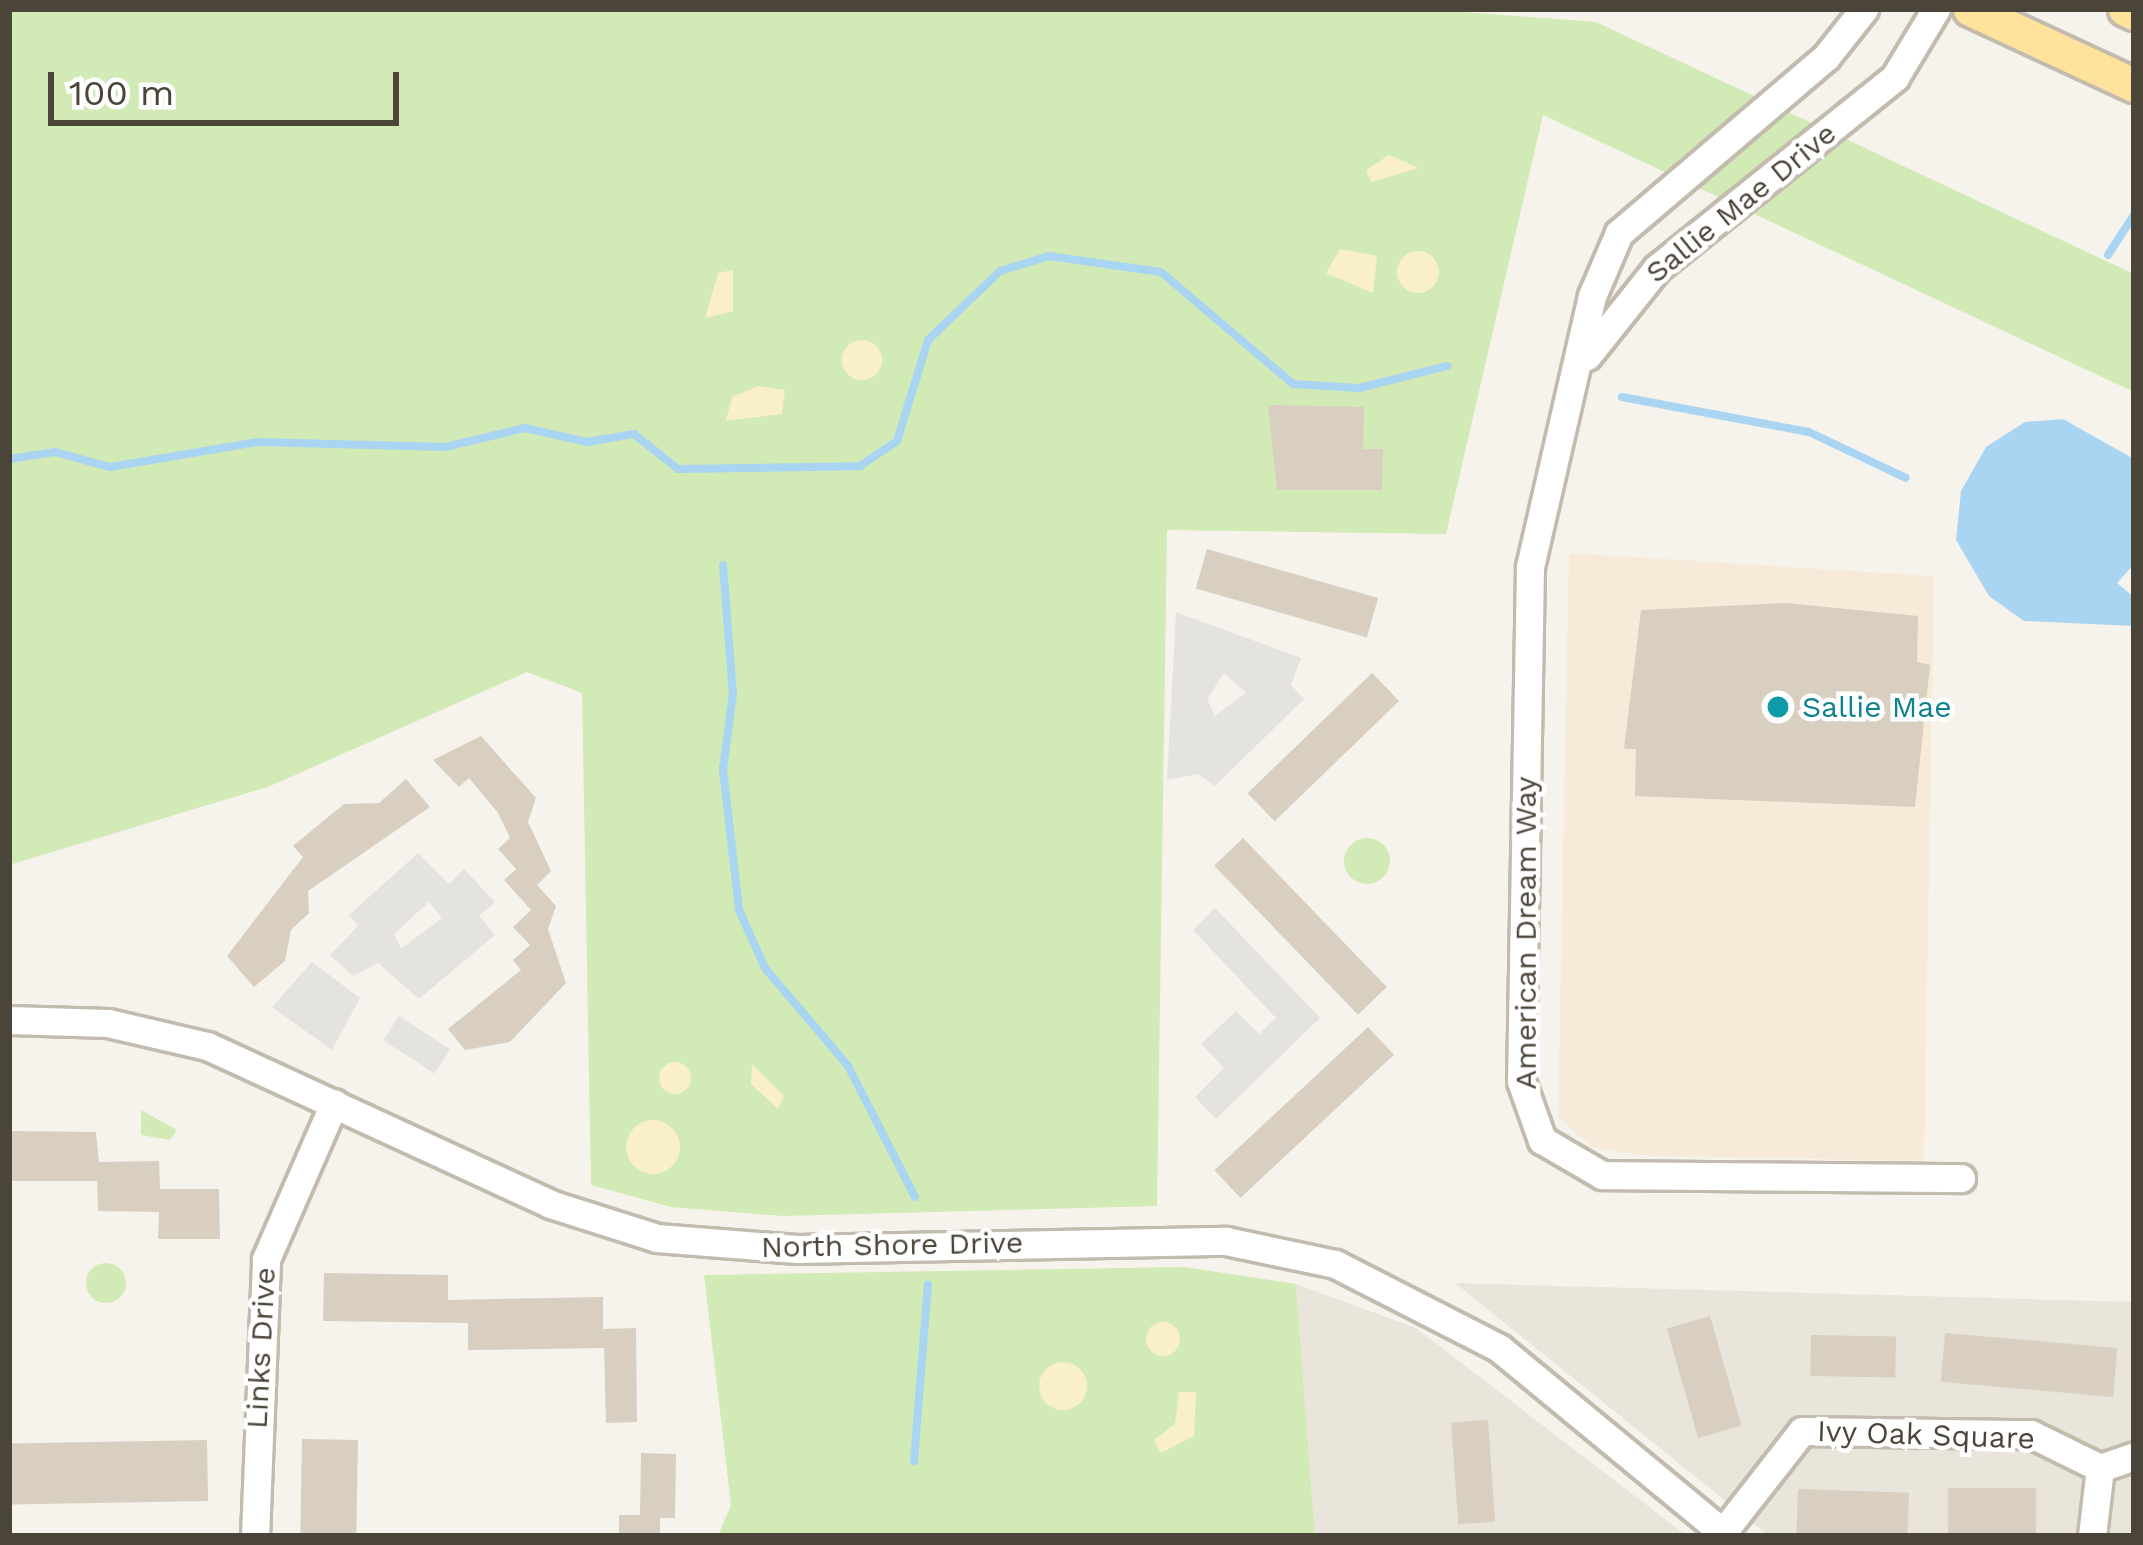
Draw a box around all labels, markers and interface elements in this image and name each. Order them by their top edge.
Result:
scale bar [54,48,405,122]
text: 100 m [69,72,174,114]
street label: Sallie Mae Drive [1639,115,1843,291]
place label: Sallie Mae [1802,689,1952,725]
marker: Sallie Mae [1765,694,1791,720]
street label: American Dream Way [1508,776,1544,1090]
street label: North Shore Drive [761,1225,1023,1265]
street label: Links Drive [239,1266,283,1430]
street label: Ivy Oak Square [1816,1413,2036,1457]

